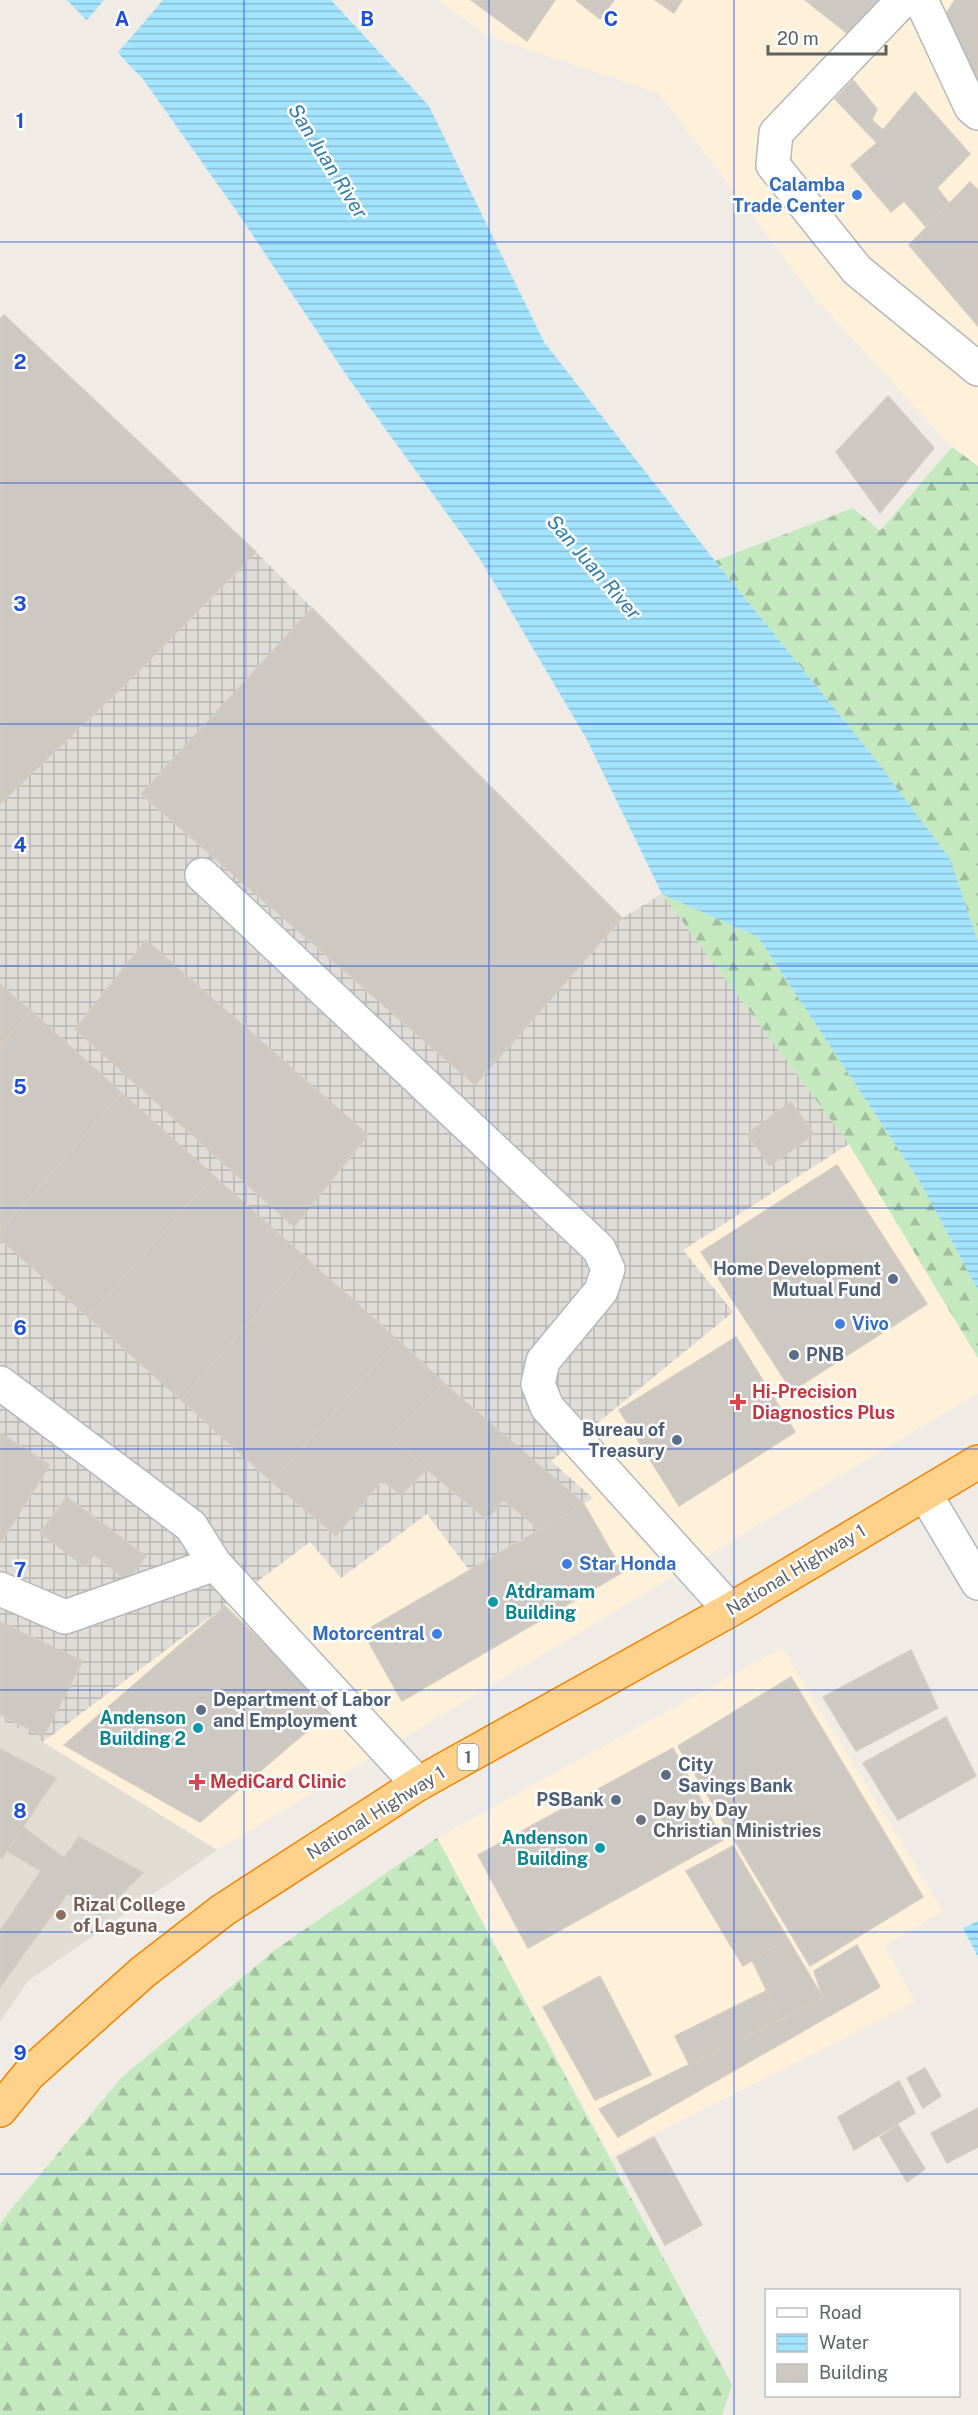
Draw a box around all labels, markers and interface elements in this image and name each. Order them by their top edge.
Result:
text: A [115,7,129,31]
text: B [360,7,374,31]
text: C [604,7,618,31]
scale bar [768,18,886,56]
text: 20 m [777,28,819,49]
water label: San Juan River [283,99,373,223]
text: 1 [16,109,24,133]
place label: Calamba Trade Center [733,174,846,216]
marker: Calamba Trade Center [850,188,864,202]
text: 2 [14,350,26,374]
water label: San Juan River [542,510,646,625]
text: 3 [13,592,27,616]
text: 4 [13,833,27,857]
text: 5 [13,1075,27,1099]
place label: Home Development Mutual Fund [713,1258,881,1300]
marker: Home Development Mutual Fund [886,1272,900,1286]
place label: Vivo [852,1313,889,1334]
text: 6 [13,1316,27,1340]
marker: Vivo [833,1317,847,1331]
place label: PNB [806,1344,844,1365]
marker: PNB [787,1348,801,1362]
place label: Hi-Precision Diagnostics Plus [752,1381,895,1423]
marker: Hi-Precision Diagnostics Plus [729,1393,747,1411]
place label: Bureau of Treasury [582,1419,665,1461]
marker: Bureau of Treasury [670,1433,684,1447]
street label: National Highway 1 [722,1520,869,1620]
place label: Star Honda [579,1553,676,1574]
marker: Star Honda [560,1557,574,1571]
text: 7 [14,1558,26,1582]
place label: Atdramam Building [505,1581,595,1623]
marker: Atdramam Building [486,1595,500,1609]
place label: Motorcentral [312,1623,425,1644]
marker: Motorcentral [430,1627,444,1641]
place label: Department of Labor and Employment [213,1689,392,1731]
marker: Department of Labor and Employment [194,1703,208,1717]
place label: Andenson Building 2 [99,1707,186,1749]
marker: Andenson Building 2 [191,1721,205,1735]
road number: 1 [458,1744,478,1770]
place label: City Savings Bank [678,1754,794,1796]
street label: National Highway 1 [303,1762,449,1864]
marker: City Savings Bank [659,1768,673,1782]
place label: MediCard Clinic [210,1771,347,1792]
marker: MediCard Clinic [188,1773,206,1791]
place label: PSBank [536,1789,605,1810]
marker: PSBank [609,1793,623,1807]
text: 8 [13,1799,27,1823]
place label: Day by Day Christian Ministries [653,1799,821,1841]
marker: Day by Day Christian Ministries [634,1813,648,1827]
place label: Andenson Building [502,1827,588,1869]
marker: Andenson Building [593,1841,607,1855]
place label: Rizal College of Laguna [73,1894,186,1936]
marker: Rizal College of Laguna [54,1908,68,1922]
text: 9 [13,2041,27,2065]
legend [765,2289,960,2397]
text: Road [819,2302,862,2323]
text: Water [819,2332,869,2353]
text: Building [819,2362,888,2383]

